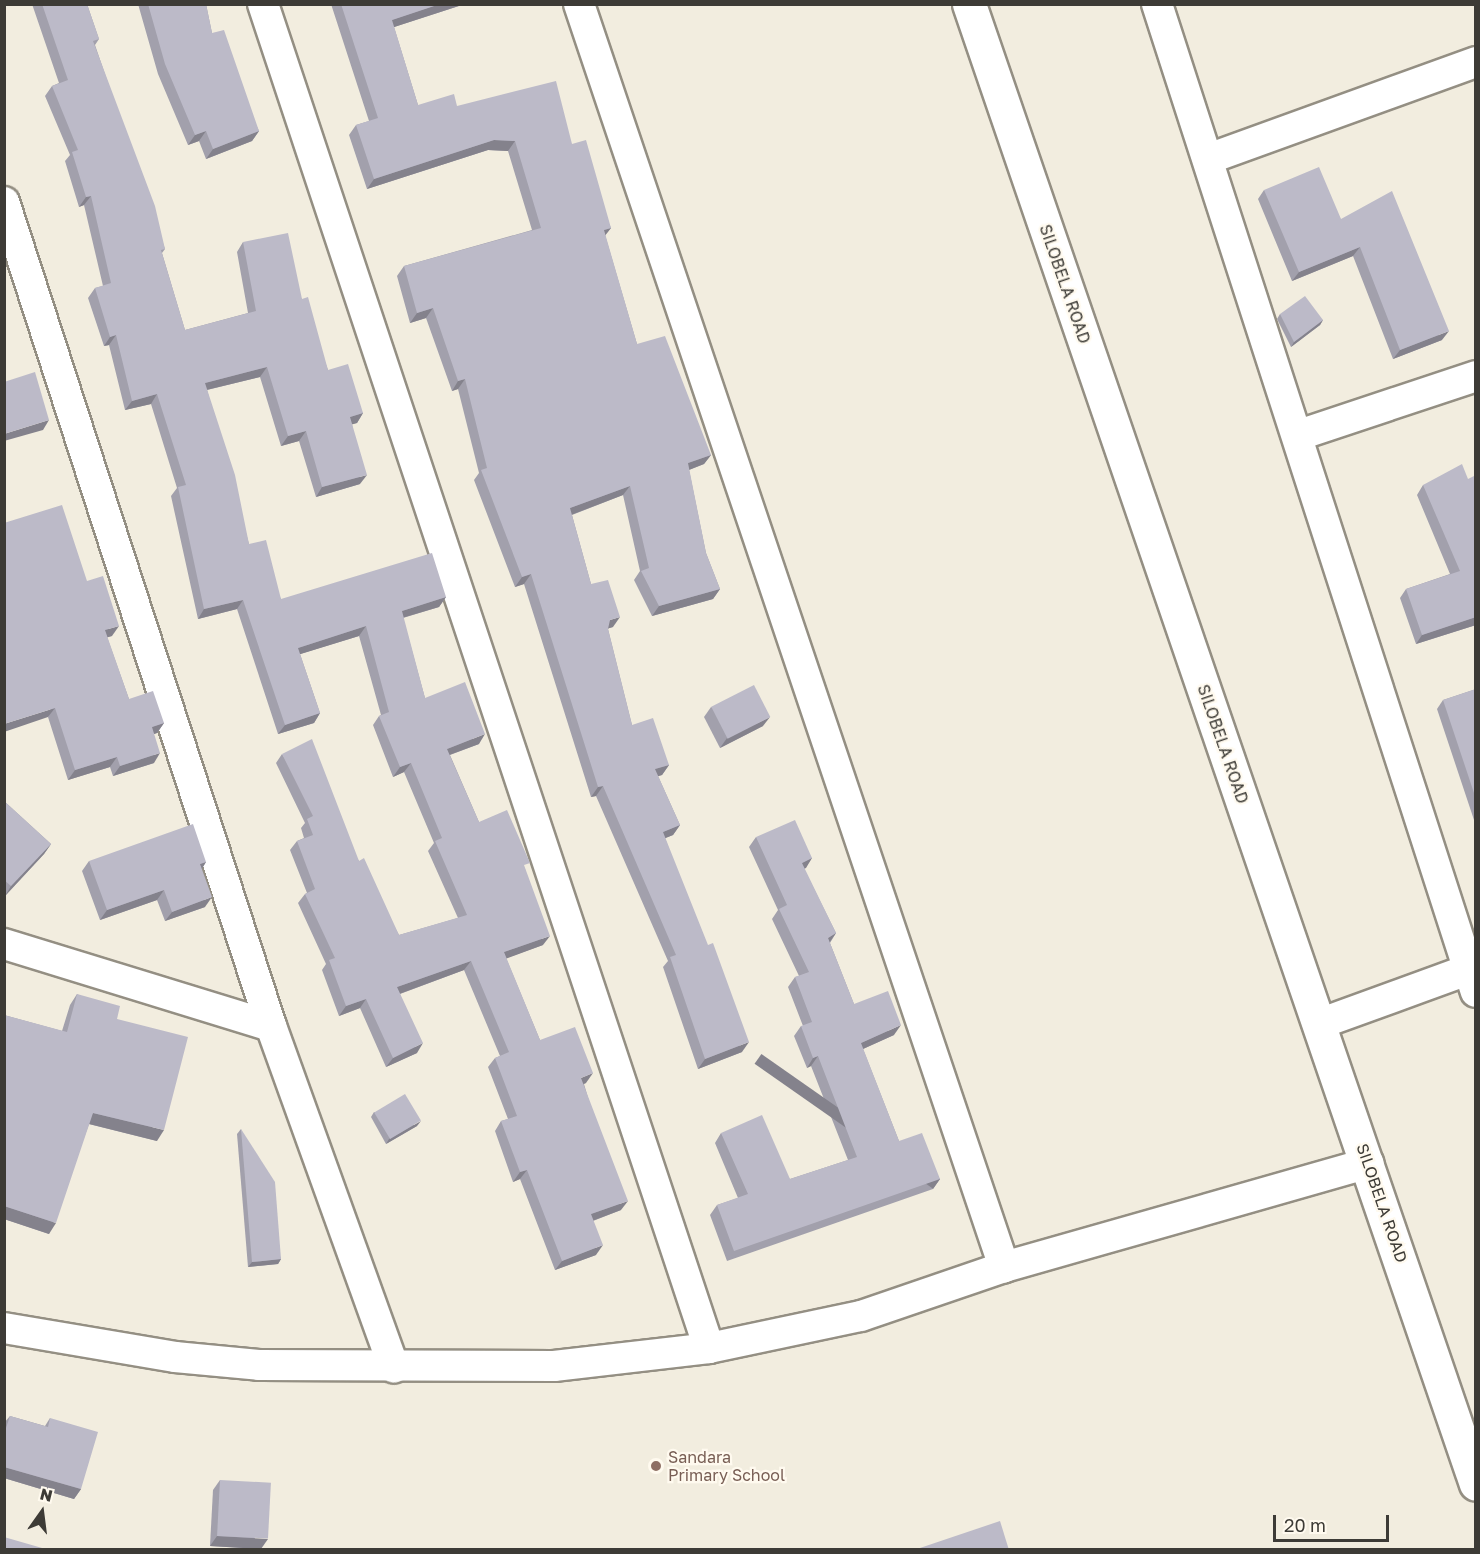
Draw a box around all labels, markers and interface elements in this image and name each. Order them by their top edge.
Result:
street label: SILOBELA ROAD [1036,222,1094,346]
street label: SILOBELA ROAD [1194,682,1252,806]
street label: SILOBELA ROAD [1353,1141,1411,1265]
place label: Sandara Primary School [668,1447,785,1485]
marker: Sandara Primary School [649,1459,663,1473]
north arrow [12,1482,72,1542]
text: N [38,1483,55,1506]
scale bar [1276,1503,1392,1541]
text: 20 m [1284,1514,1326,1536]

